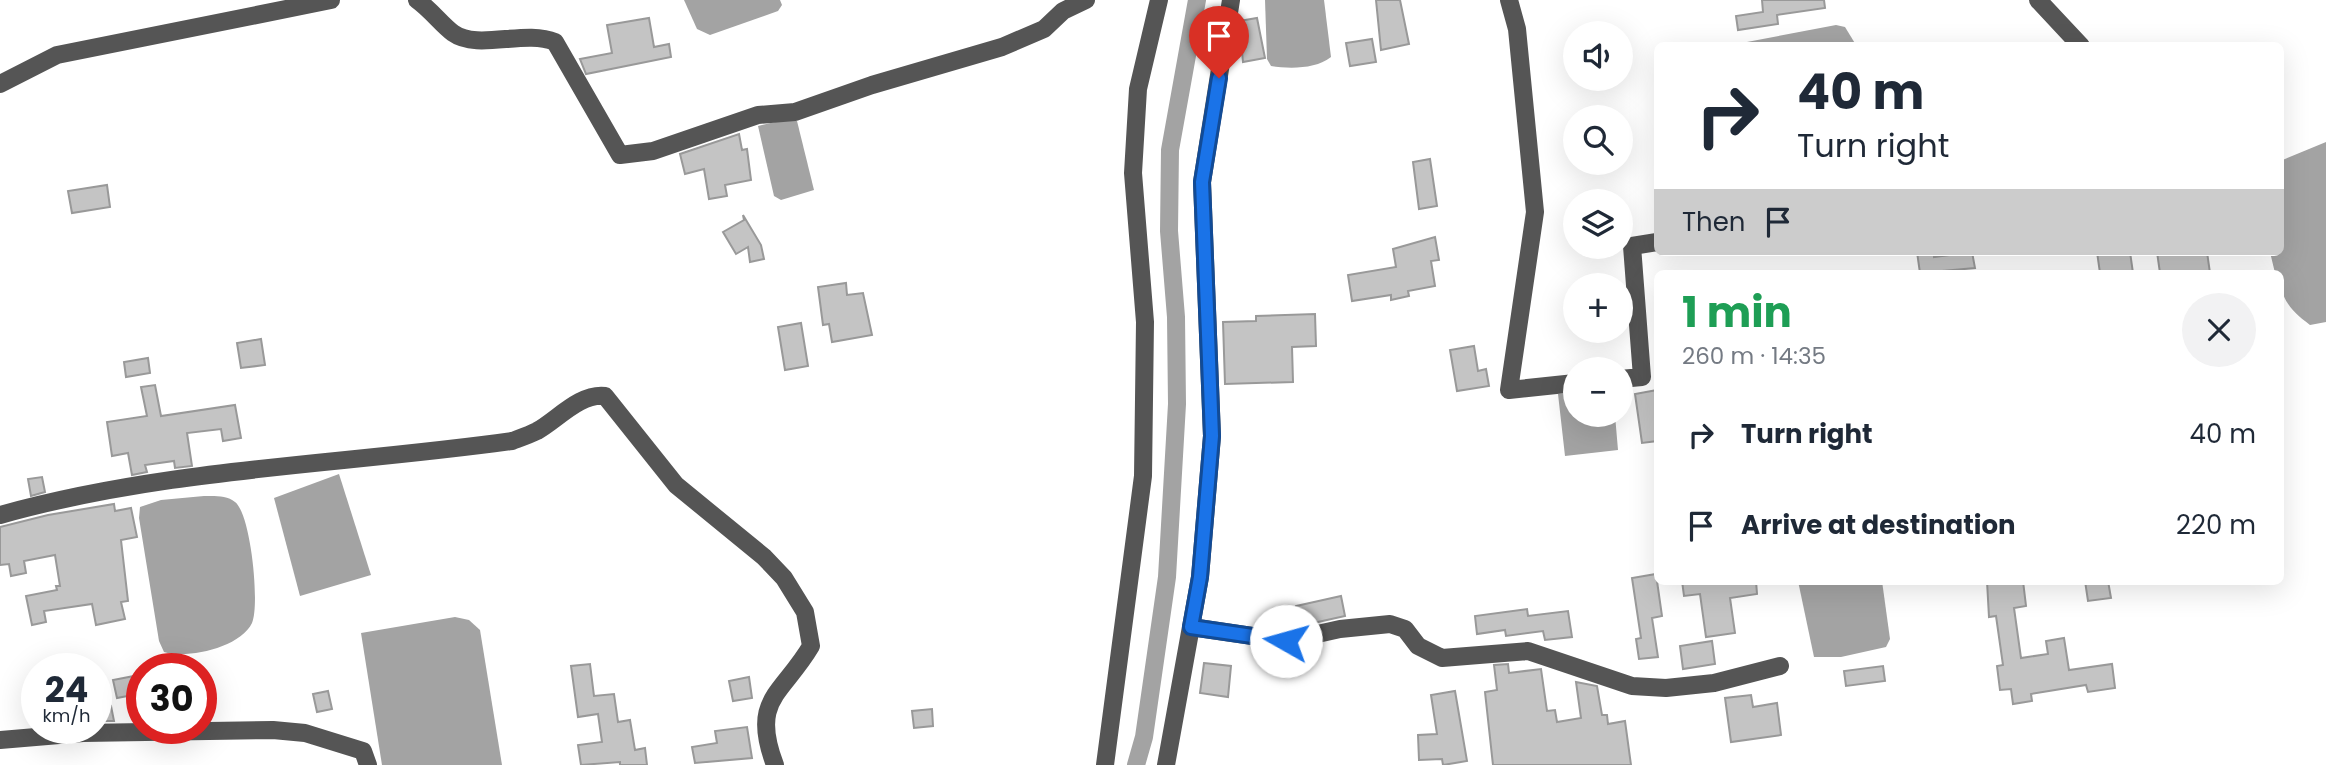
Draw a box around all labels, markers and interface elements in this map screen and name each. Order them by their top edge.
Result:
pin [1189,6,1249,78]
icon: arrive [1200,17,1238,55]
map controls [1563,21,1633,427]
button: sound [1563,21,1633,91]
text: 40 m [1797,58,1924,126]
icon: right [1682,70,1773,161]
button: search [1563,105,1633,175]
text: Turn right [1797,123,1949,168]
button: layers [1563,189,1633,259]
icon: arrive [1759,203,1797,241]
text: Then [1682,204,1745,240]
button: + [1563,273,1633,343]
text: 1 min [1682,283,1792,342]
button: close [2182,293,2256,367]
text: 260 m · 14:35 [1682,340,1826,372]
button: − [1563,357,1633,427]
icon: right [1682,416,1720,454]
text: Turn right [1741,416,1873,452]
text: 40 m [2190,416,2256,452]
icon: arrive [1682,507,1720,545]
text: Arrive at destination [1741,507,2016,543]
text: 220 m [2176,507,2256,543]
position arrow [1249,604,1323,678]
speed limit sign: 30 [126,653,217,744]
text: 24 [45,665,88,714]
text: km/h [43,703,90,728]

